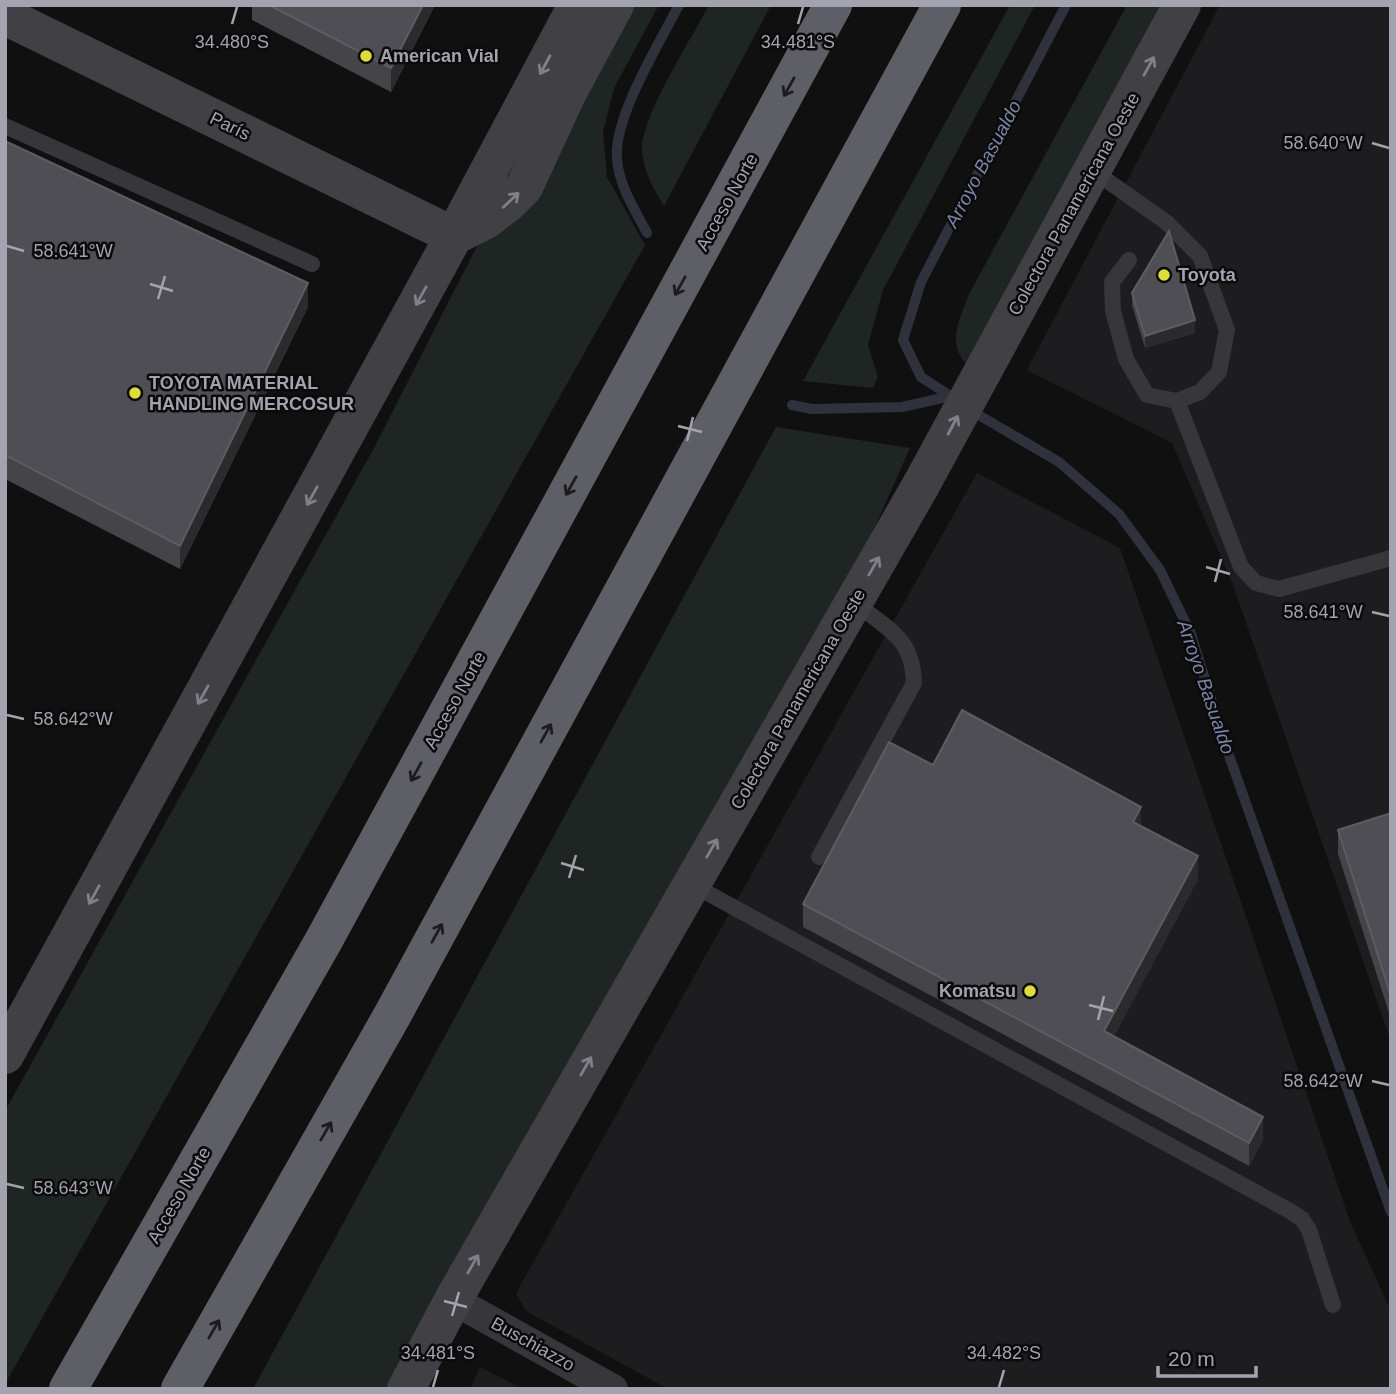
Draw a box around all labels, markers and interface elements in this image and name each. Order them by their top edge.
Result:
text: 34.480°S [195,32,269,52]
text: 34.481°S [761,32,835,52]
place label: American Vial [380,46,499,66]
marker: American Vial [358,48,374,64]
one-way arrow [538,55,552,75]
one-way arrow [1143,56,1156,77]
one-way arrow [782,76,796,96]
street label: Colectora Panamericana Oeste [1004,89,1144,319]
water label: Arroyo Basualdo [940,97,1025,232]
street label: París [207,108,253,144]
text: 58.640°W [1283,133,1363,153]
street label: Acceso Norte [692,150,762,254]
one-way arrow [502,191,519,208]
text: 58.641°W [33,241,113,261]
place label: Toyota [1178,265,1237,285]
marker: Toyota [1156,267,1172,283]
one-way arrow [673,276,687,296]
one-way arrow [414,285,427,306]
place label: TOYOTA MATERIAL HANDLING MERCOSUR [149,373,354,414]
marker: TOYOTA MATERIAL HANDLING MERCOSUR [127,385,143,401]
one-way arrow [946,415,960,435]
one-way arrow [564,476,578,496]
one-way arrow [305,485,319,505]
one-way arrow [868,556,882,576]
street label: Colectora Panamericana Oeste [727,585,869,813]
text: 58.641°W [1283,602,1363,622]
water label: Arroyo Basualdo [1173,616,1239,757]
street label: Acceso Norte [420,648,490,752]
one-way arrow [196,684,209,705]
text: 58.642°W [33,709,113,729]
one-way arrow [540,723,553,744]
one-way arrow [409,761,422,782]
one-way arrow [705,838,719,858]
one-way arrow [87,884,100,905]
one-way arrow [430,923,444,943]
place label: Komatsu [939,981,1016,1001]
marker: Komatsu [1022,983,1038,999]
one-way arrow [579,1057,593,1077]
text: 58.642°W [1283,1071,1363,1091]
one-way arrow [319,1122,333,1142]
street label: Acceso Norte [143,1143,215,1247]
text: 58.643°W [33,1178,113,1198]
one-way arrow [466,1254,480,1274]
street label: Buschiazzo [488,1313,578,1375]
one-way arrow [207,1320,221,1340]
scale bar [1158,1334,1256,1378]
text: 34.481°S [401,1343,475,1363]
text: 34.482°S [967,1343,1041,1363]
text: 20 m [1168,1347,1215,1370]

